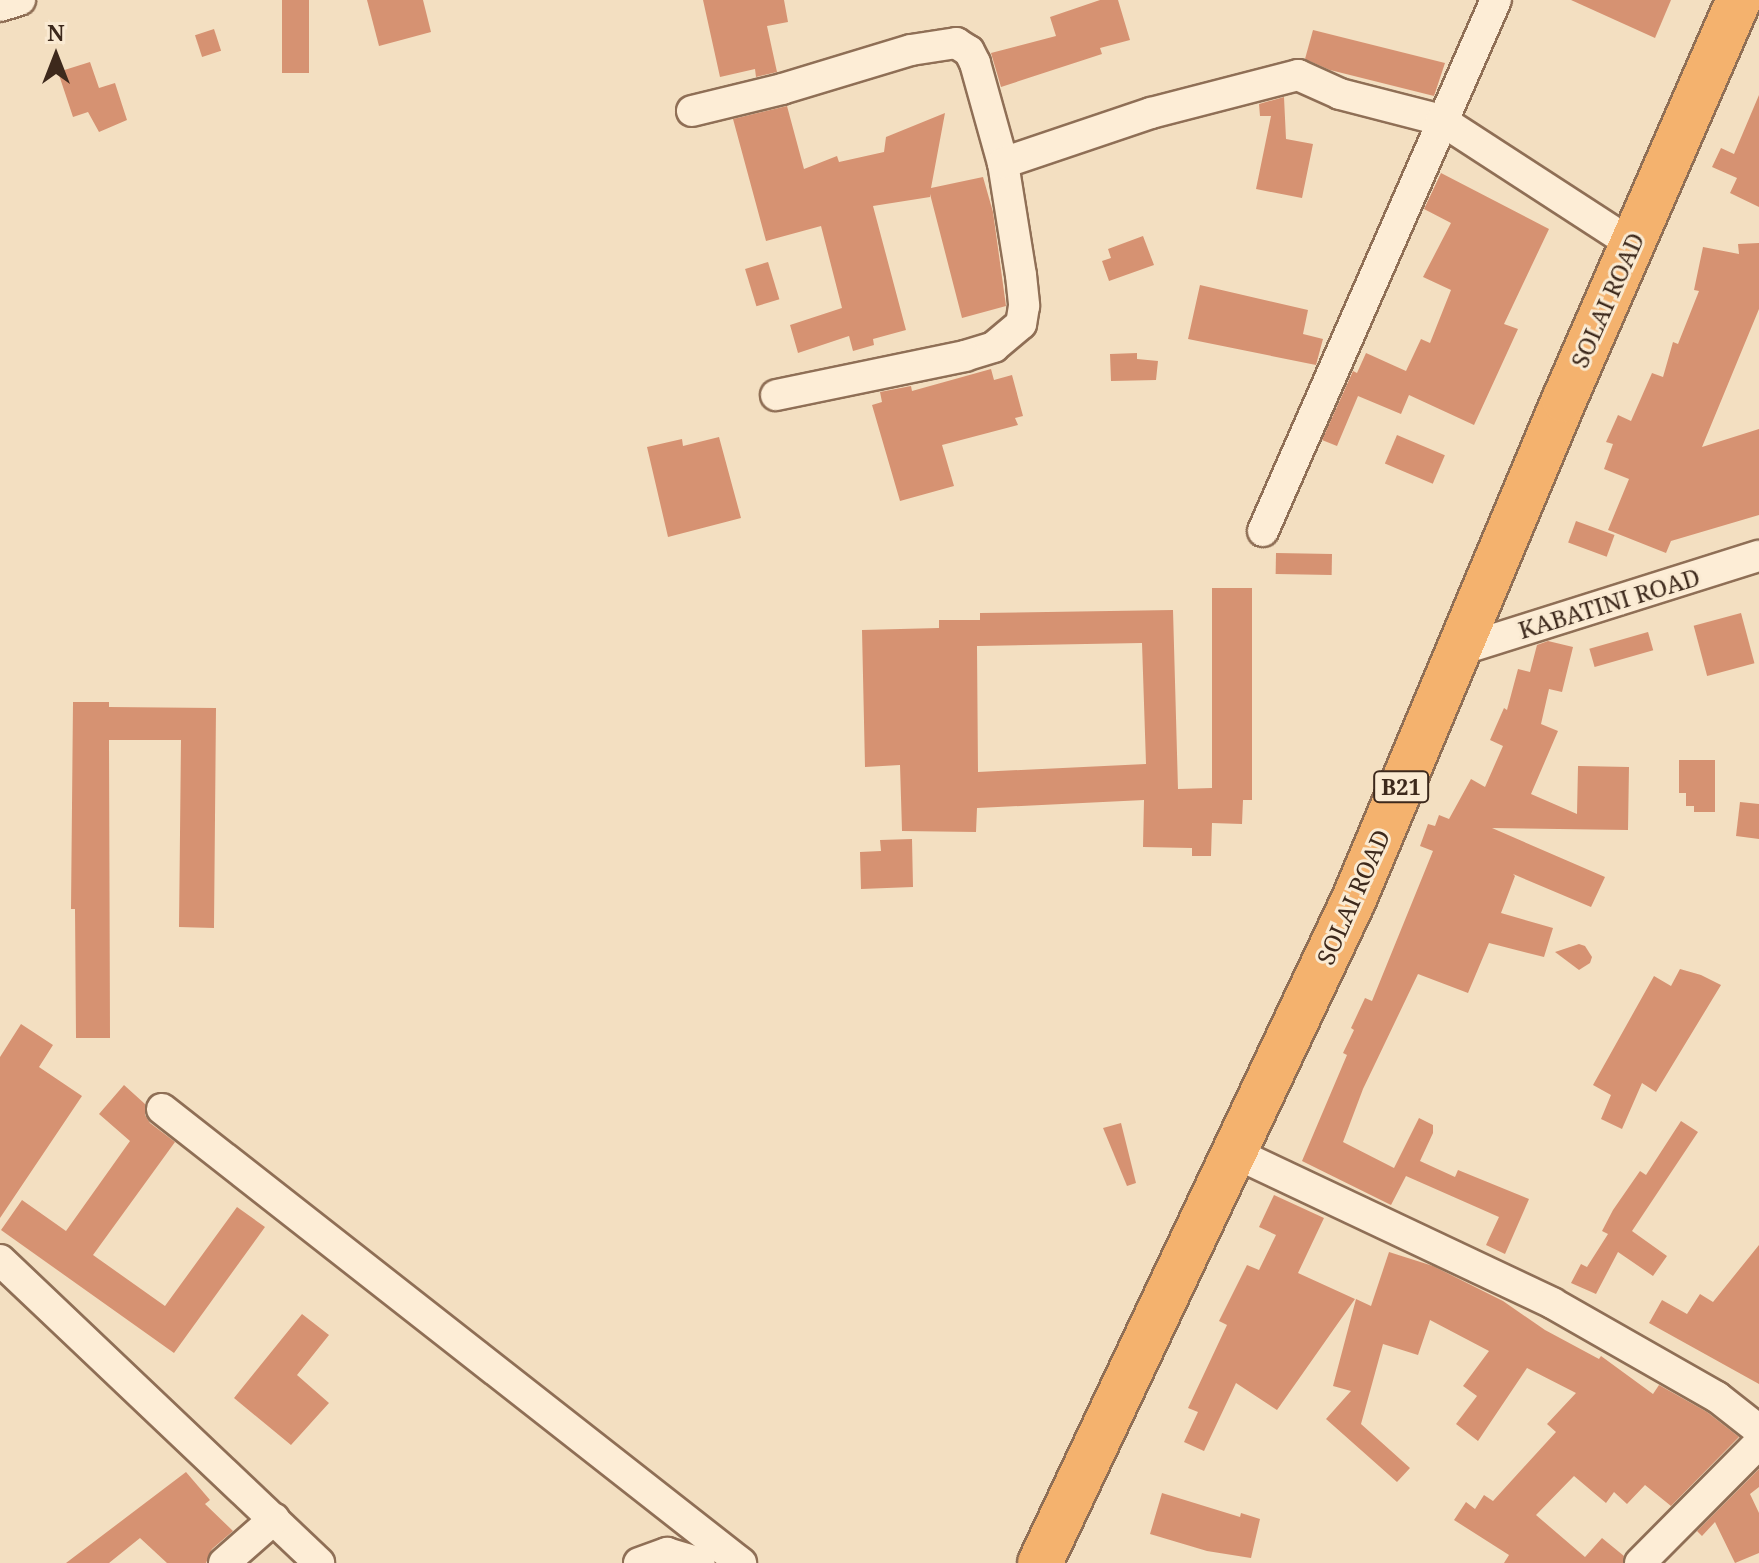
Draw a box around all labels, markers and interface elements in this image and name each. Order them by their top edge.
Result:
north arrow [16,16,96,96]
text: N [47,17,65,47]
street label: SOLAI ROAD [1564,228,1650,372]
street label: KABATINI ROAD [1515,562,1703,644]
road number: B21 [1373,769,1429,805]
street label: SOLAI ROAD [1310,825,1396,969]

